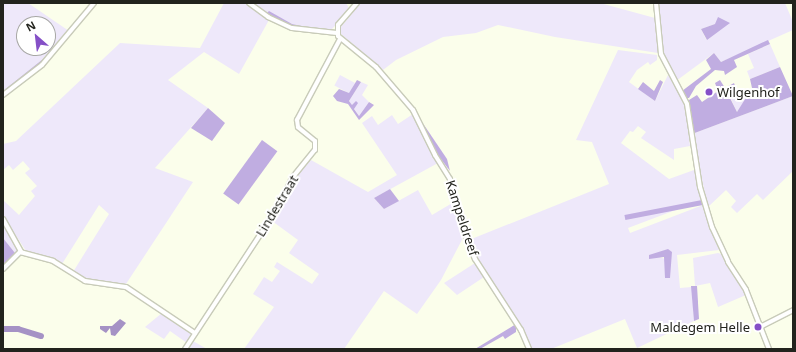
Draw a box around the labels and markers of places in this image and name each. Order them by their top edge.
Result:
place label: Wilgenhof [717,84,780,100]
marker: Wilgenhof [704,87,714,97]
place label: Maldegem Helle [650,319,750,335]
marker: Maldegem Helle [753,322,763,332]

